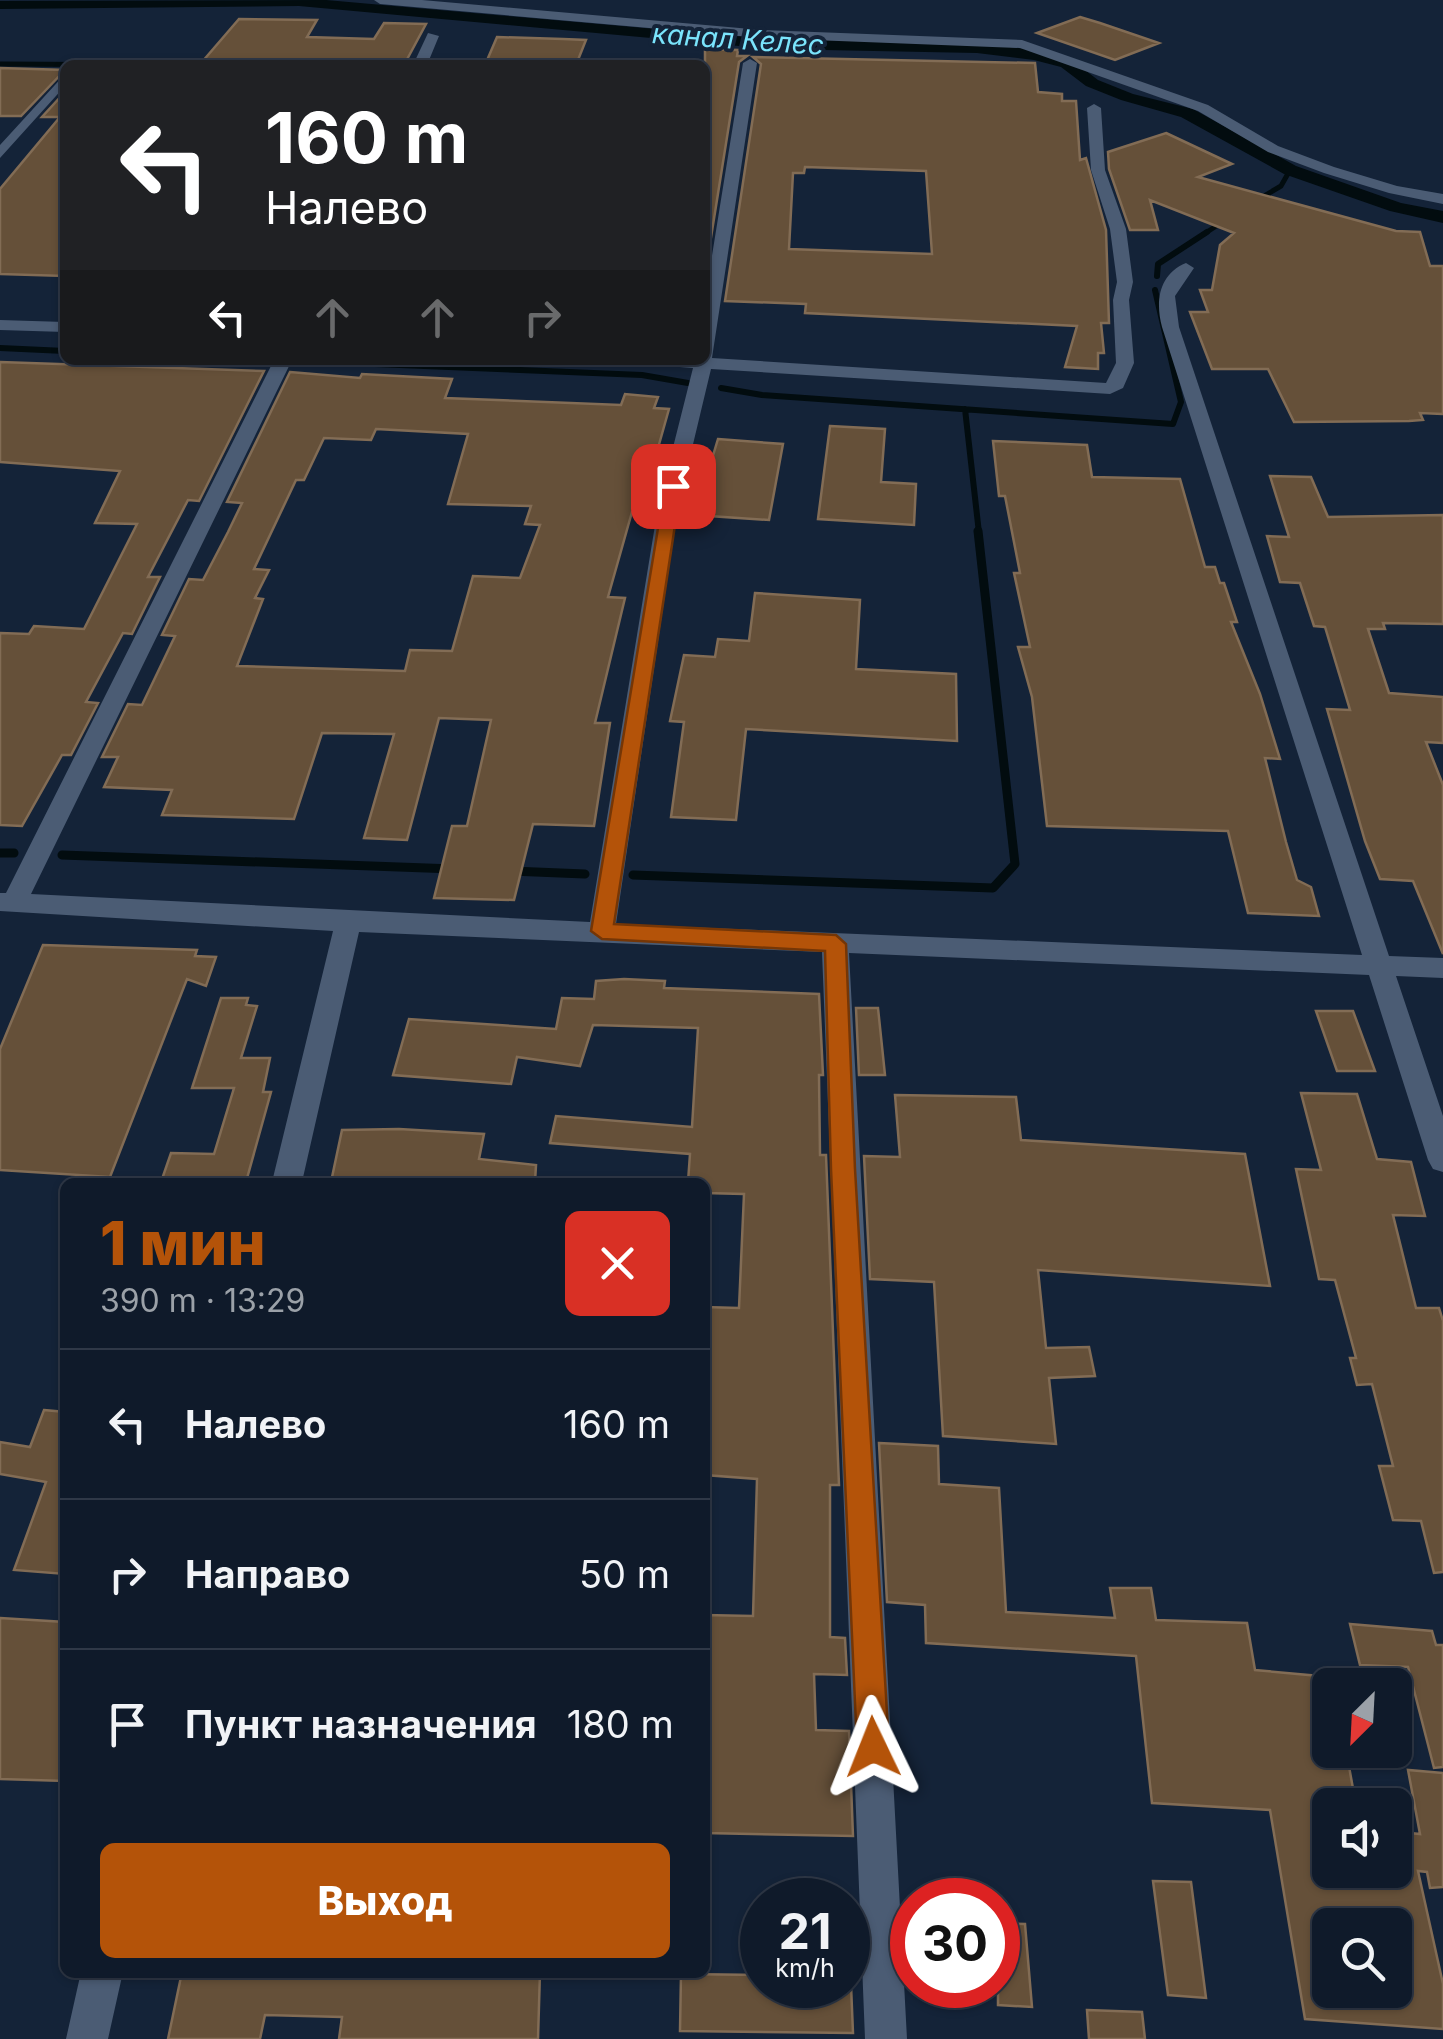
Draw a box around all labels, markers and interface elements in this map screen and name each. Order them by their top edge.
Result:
water label: канал Келес [651,16,825,62]
text: 160 m [265,95,468,180]
icon: left [100,100,230,230]
text: Налево [265,180,428,235]
icon: left [200,290,255,345]
icon: ahead [305,290,360,345]
icon: ahead [410,290,465,345]
icon: right [515,290,570,345]
pin [631,444,716,529]
icon: arrive [646,459,701,514]
text: 1 мин [100,1207,266,1279]
button: close [565,1211,670,1316]
text: 390 m · 13:29 [100,1281,305,1320]
icon: left [100,1397,155,1452]
text: Налево [185,1401,326,1447]
text: 160 m [563,1401,670,1447]
icon: right [100,1547,155,1602]
text: Направо [185,1551,350,1597]
text: 50 m [579,1551,670,1597]
north arrow [1312,1668,1412,1768]
map controls [1312,1668,1412,2008]
position arrow [821,1695,925,1799]
icon: arrive [100,1697,155,1752]
text: Пункт назначения [185,1701,537,1747]
text: 180 m [567,1701,674,1747]
button: sound [1312,1788,1412,1888]
button: Выход [100,1843,670,1958]
speed limit sign: 30 [890,1878,1020,2008]
text: 21 [778,1901,832,1961]
button: search [1312,1908,1412,2008]
text: km/h [775,1953,835,1983]

